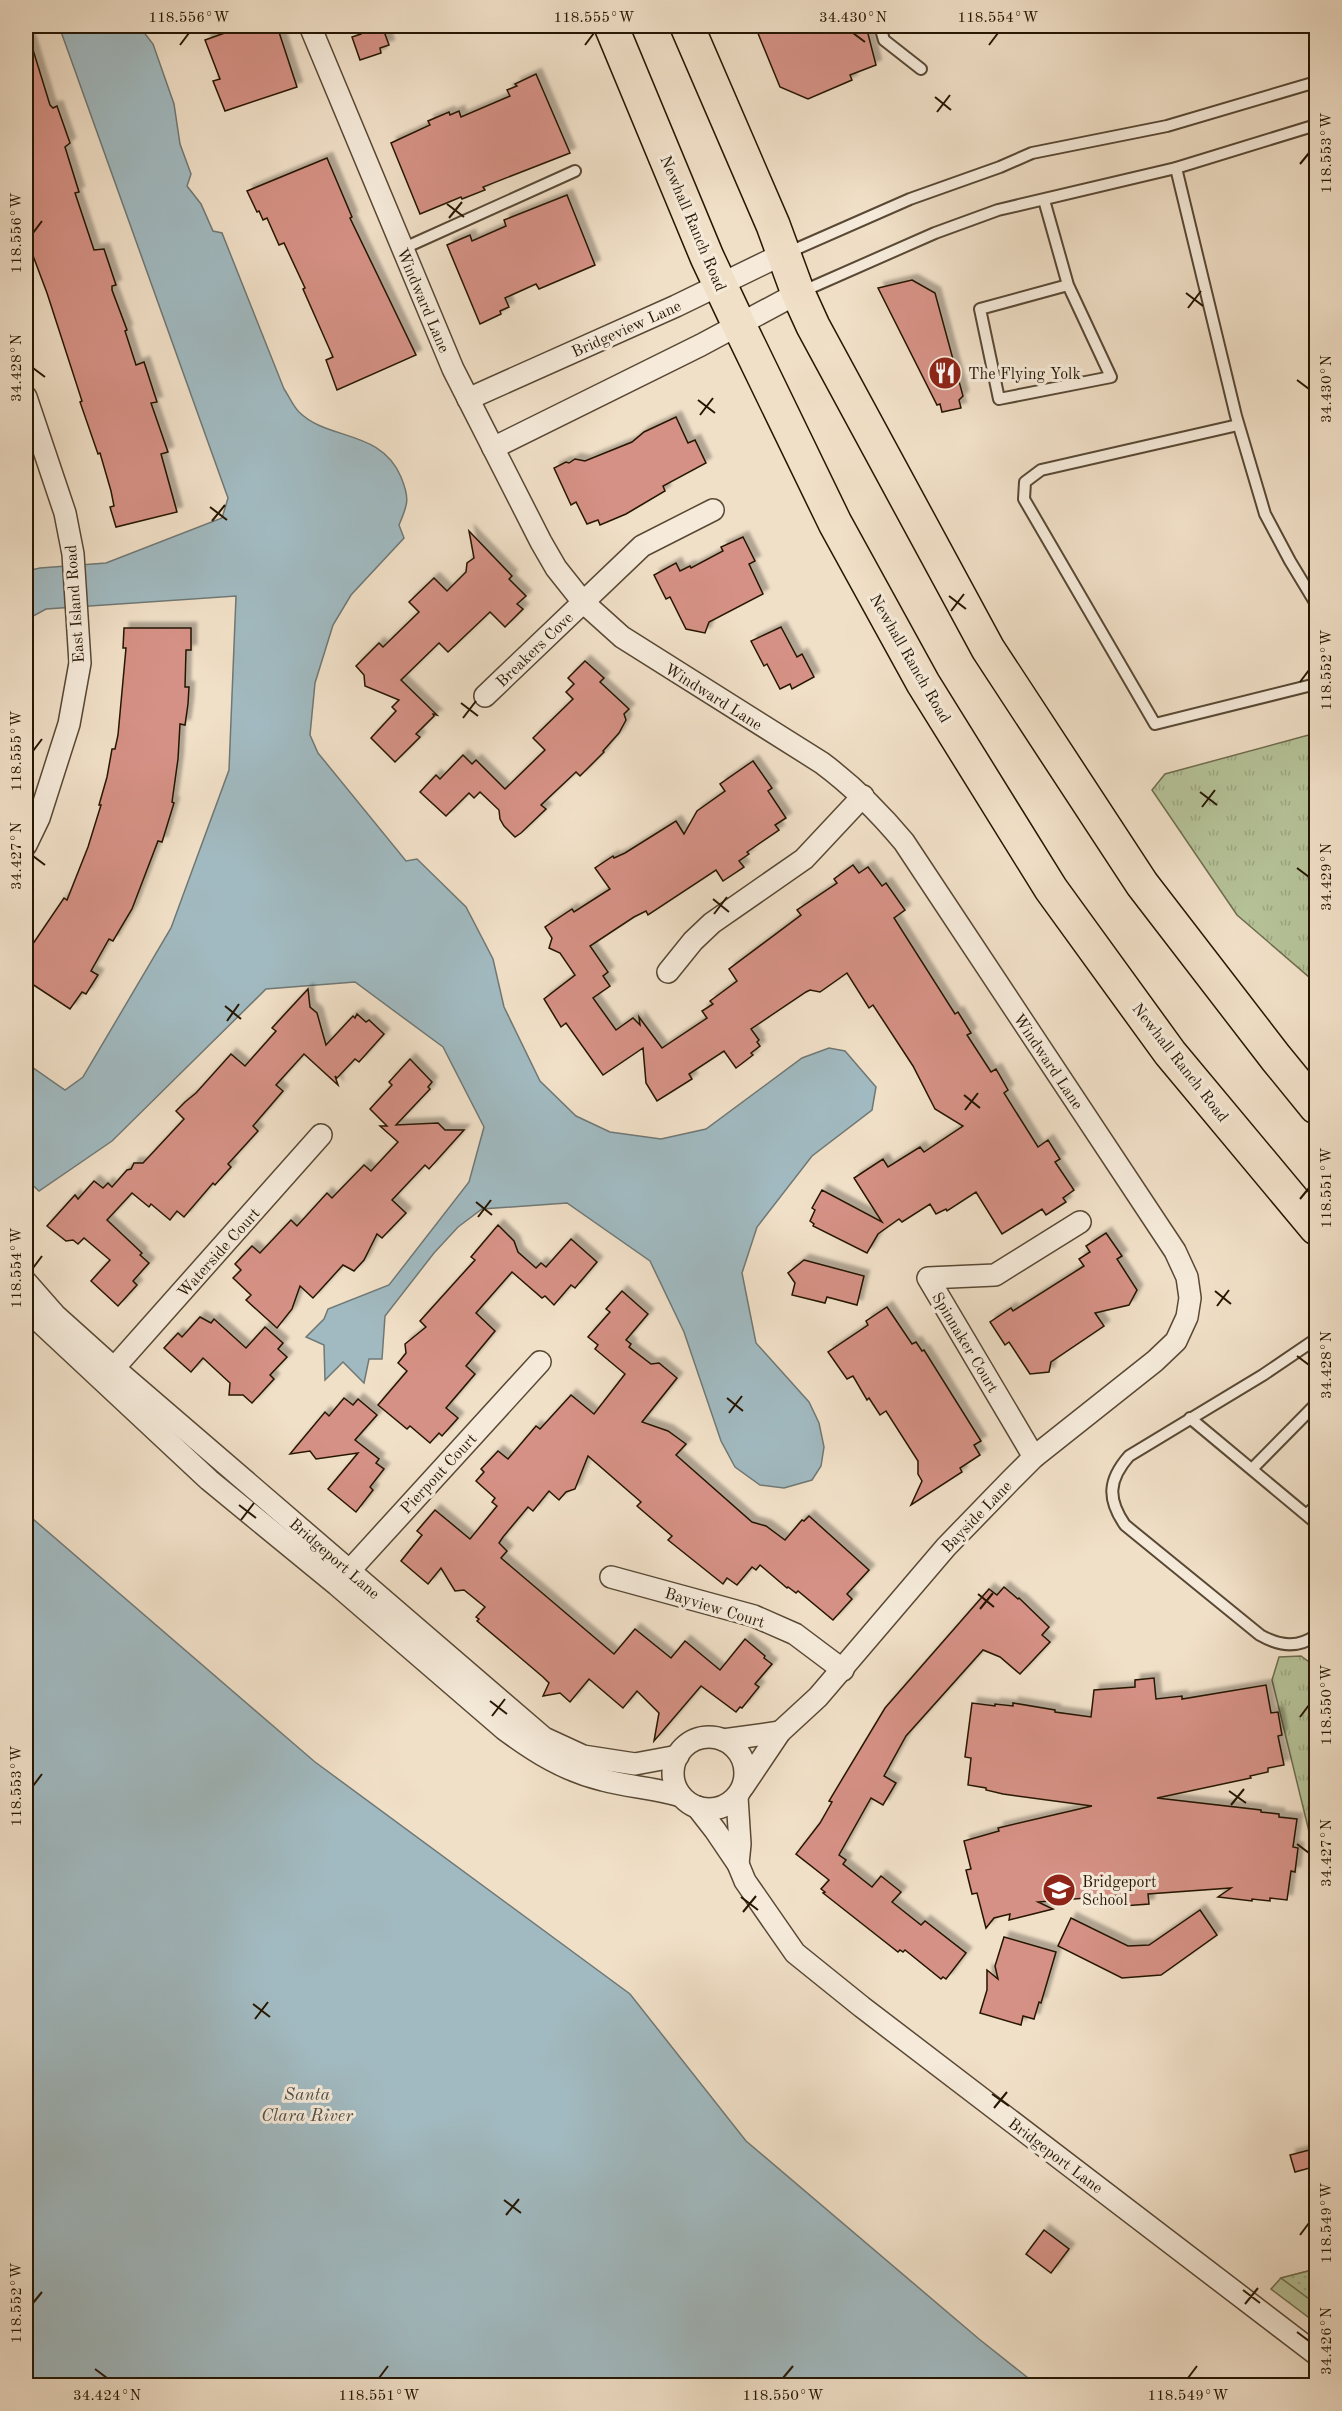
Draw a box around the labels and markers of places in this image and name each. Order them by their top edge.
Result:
restaurant icon: The Flying Yolk [927,355,963,391]
place label: The Flying Yolk [968,367,1081,383]
school or university icon: Bridgeport School [1041,1872,1077,1908]
place label: Bridgeport School [1082,1875,1157,1909]

